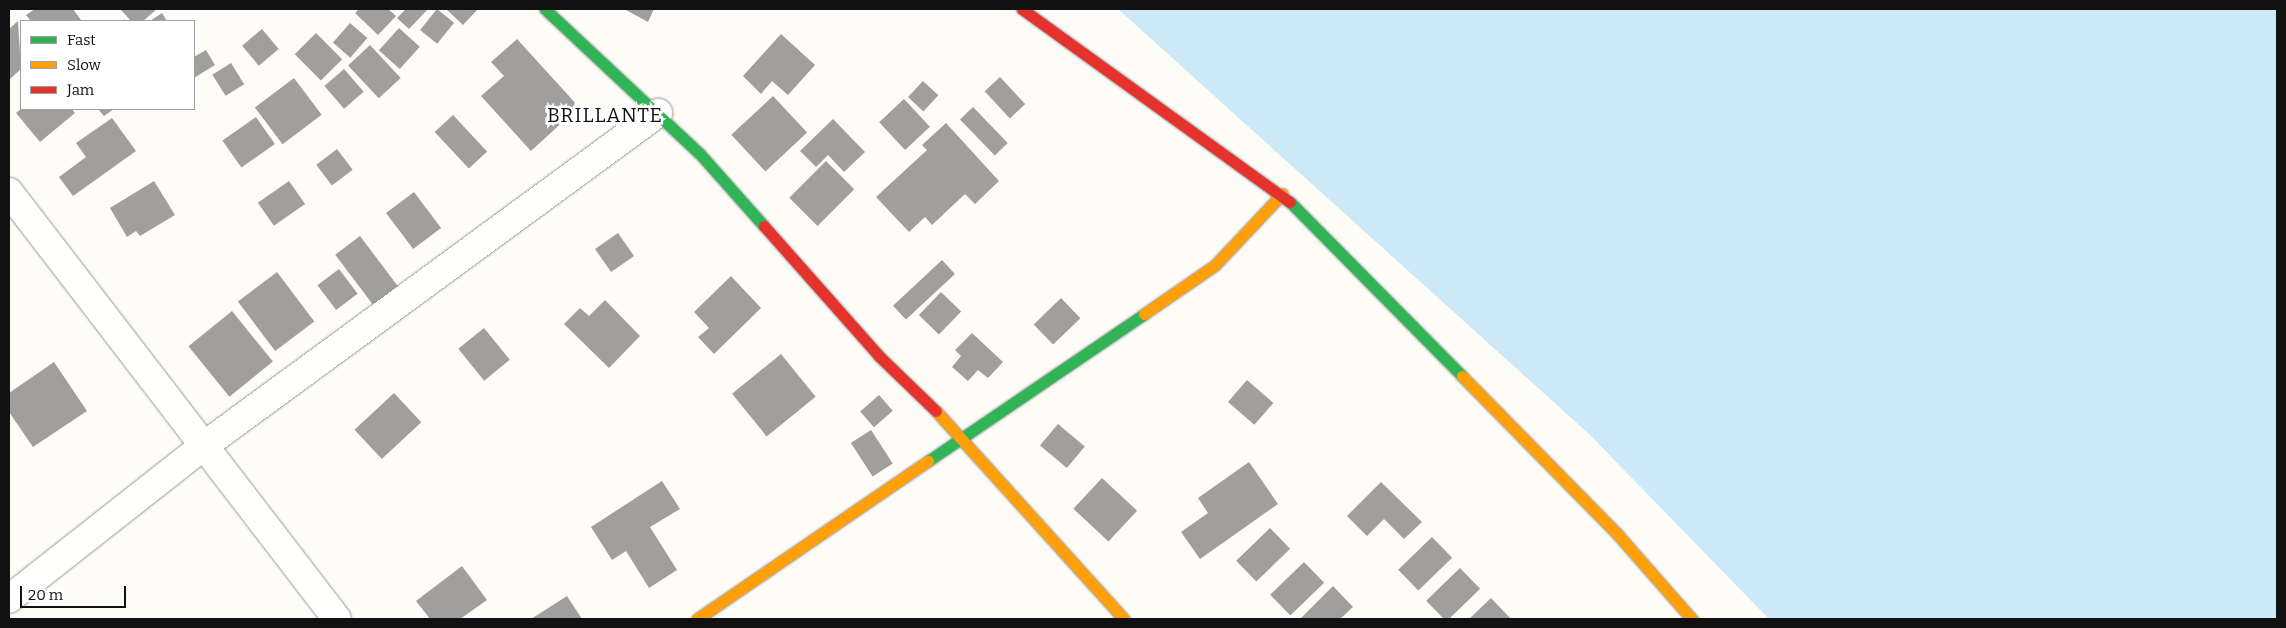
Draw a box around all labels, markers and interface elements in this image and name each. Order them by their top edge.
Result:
legend [20,20,195,110]
text: Fast [67,31,96,49]
text: Slow [67,56,101,74]
text: Jam [67,81,94,99]
district label: BRILLANTE [546,103,664,127]
scale bar [22,576,129,608]
text: 20 m [28,586,63,604]

